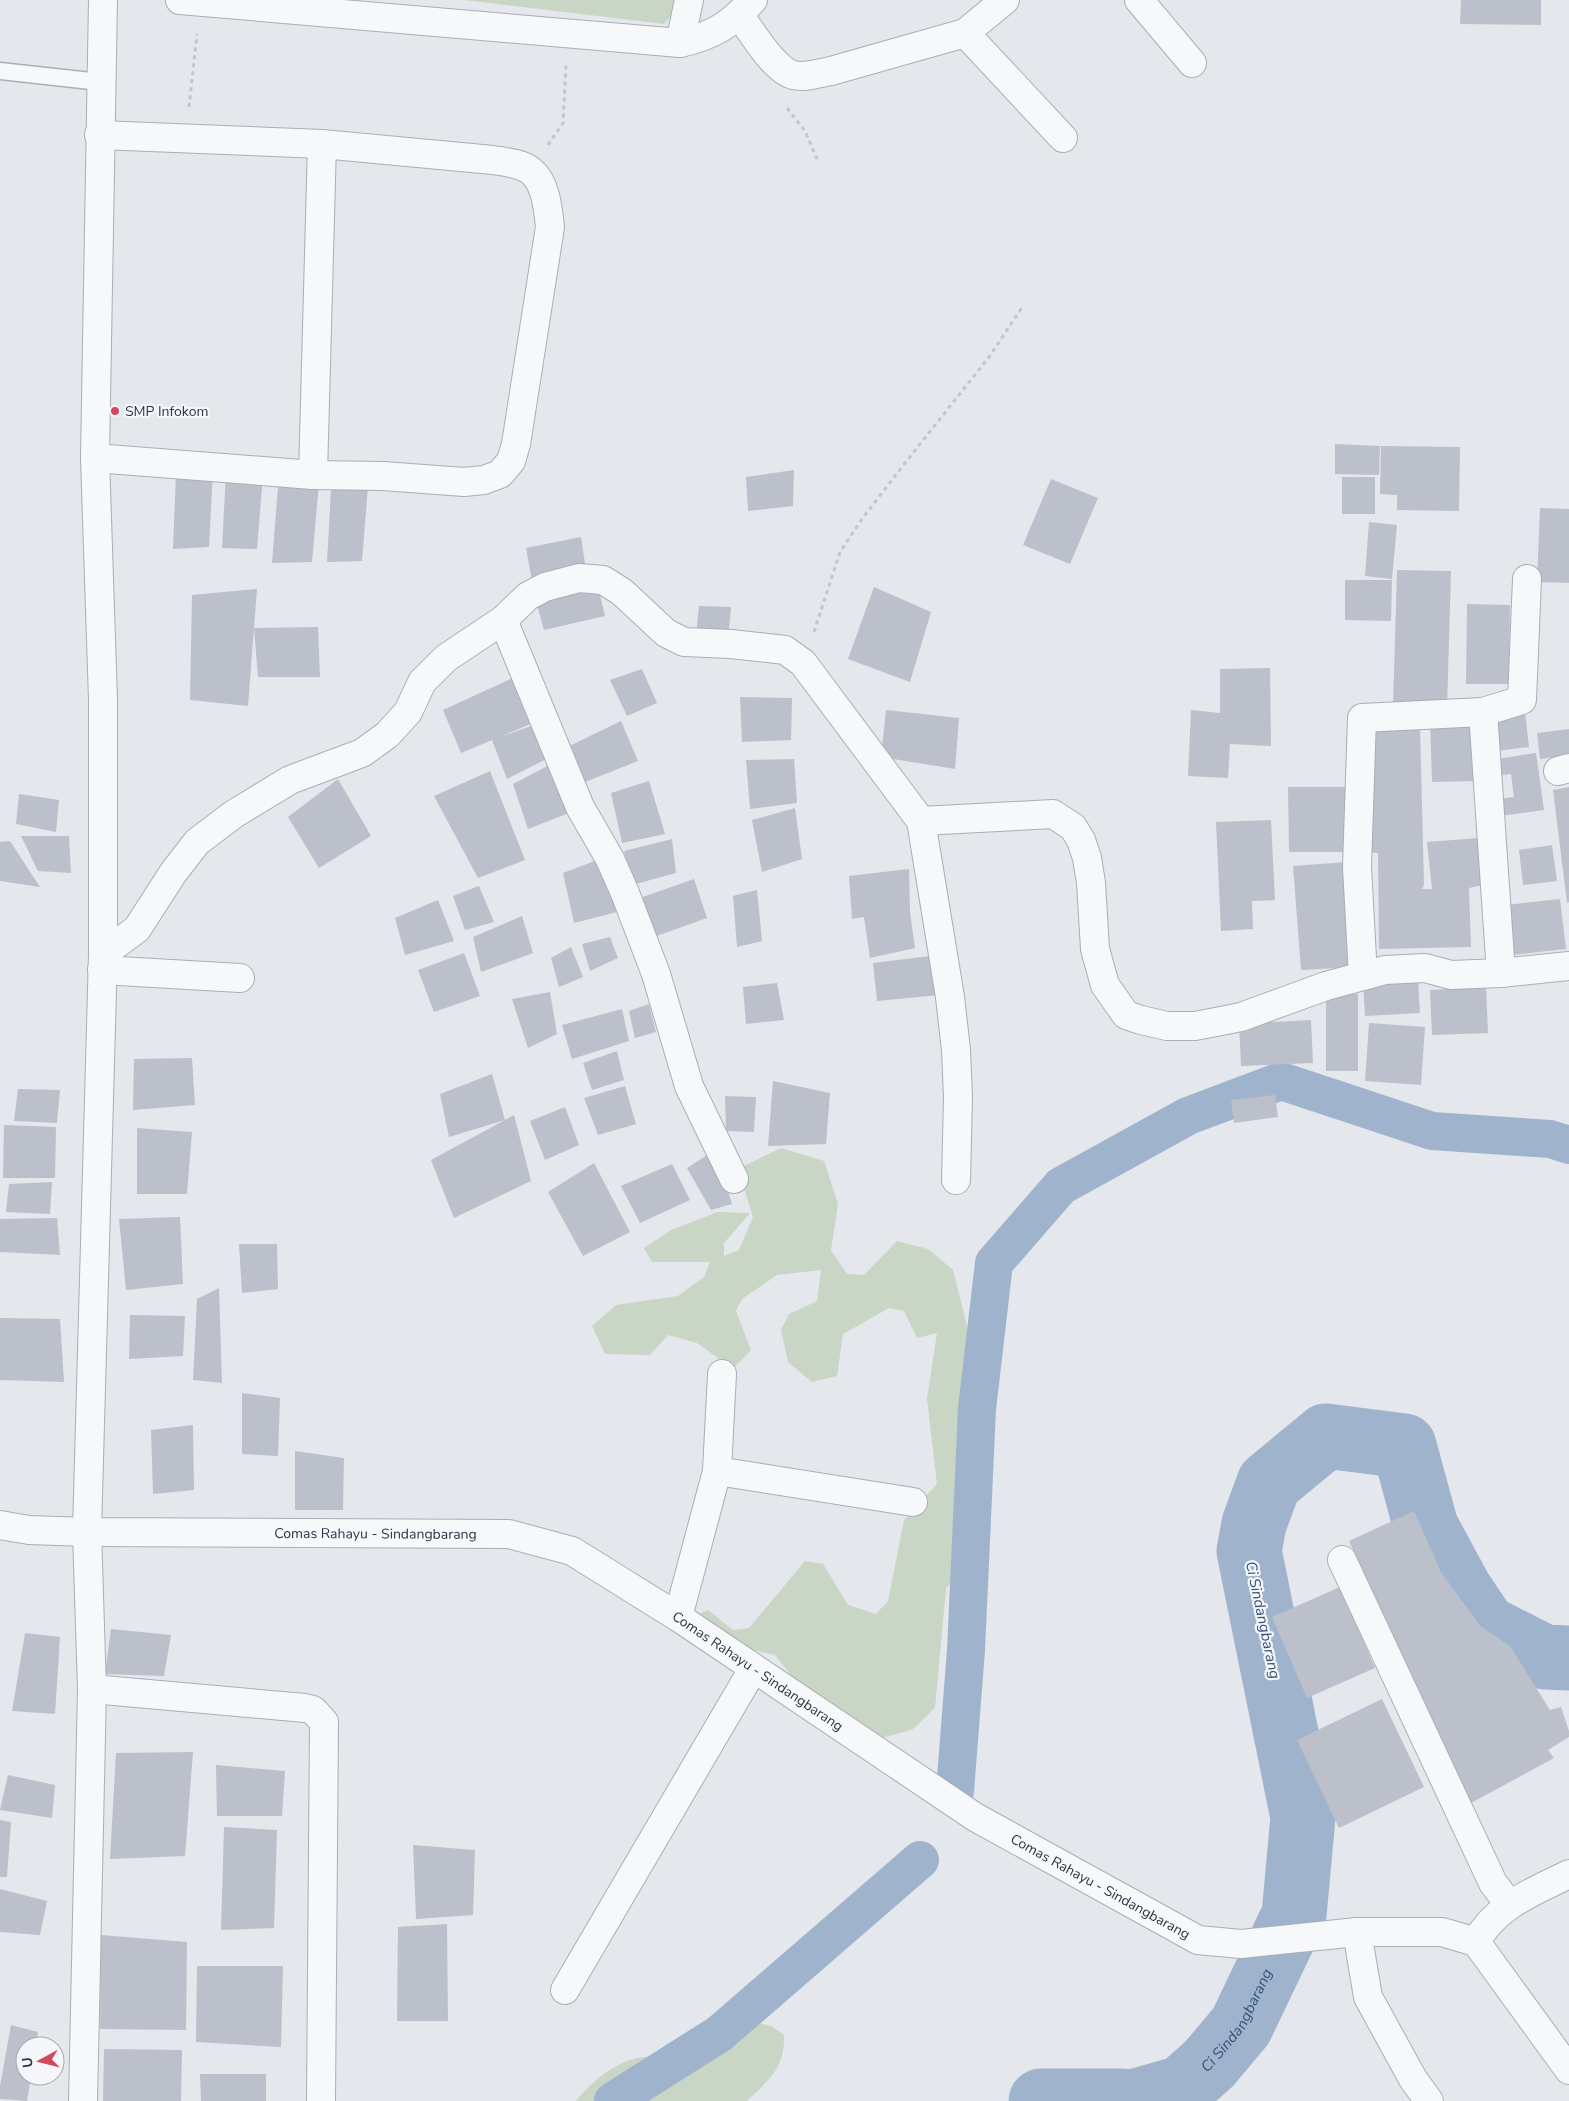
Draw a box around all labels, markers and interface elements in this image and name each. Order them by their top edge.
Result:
place label: SMP Infokom [125,402,208,421]
marker: SMP Infokom [109,405,121,417]
street label: Comas Rahayu - Sindangbarang [274,1523,477,1543]
water label: Ci Sindangbarang [1241,1559,1285,1681]
street label: Comas Rahayu - Sindangbarang [669,1606,847,1735]
street label: Comas Rahayu - Sindangbarang [1007,1829,1194,1943]
water label: Ci Sindangbarang [1196,1965,1277,2077]
north arrow [15,2036,65,2086]
text: U [18,2056,38,2069]

